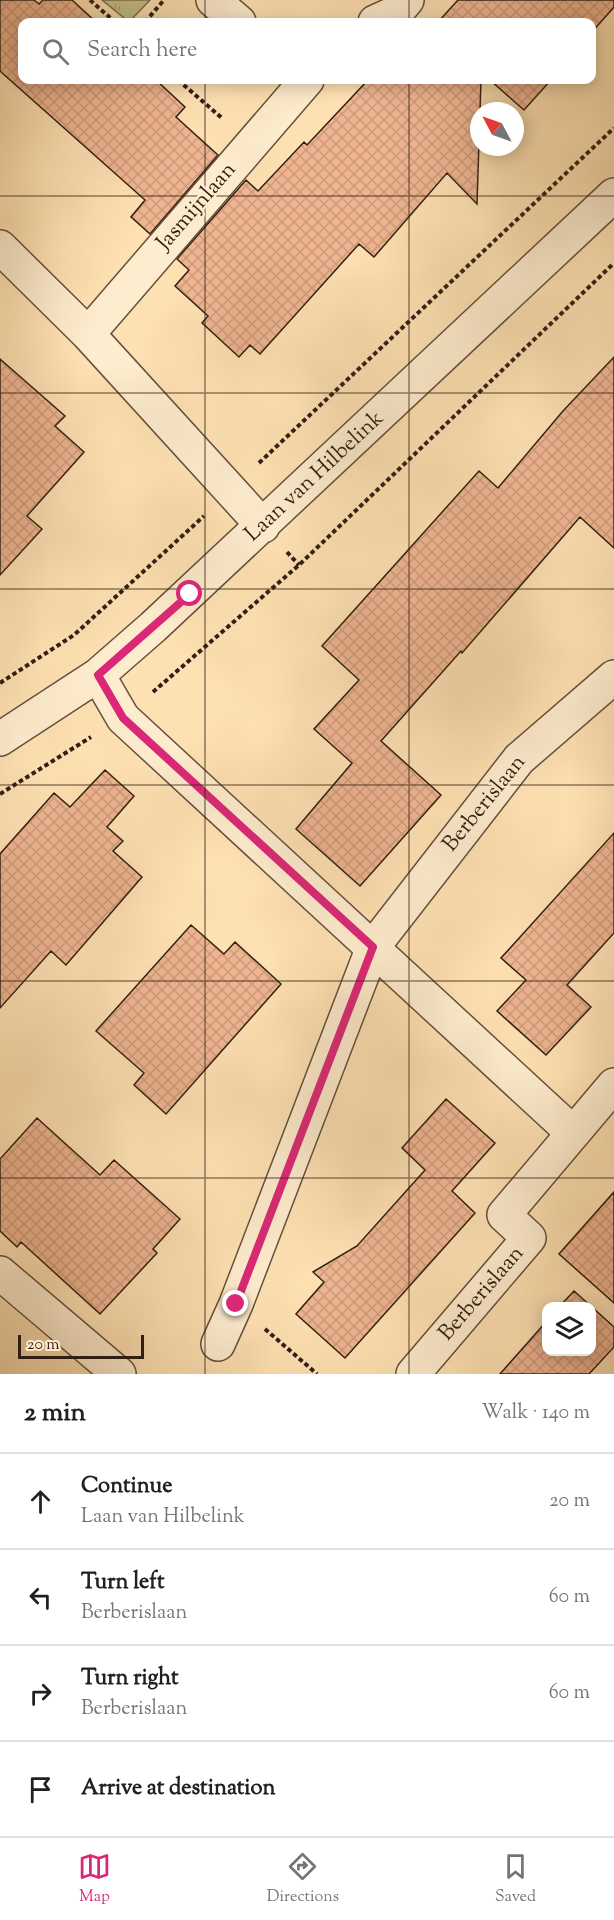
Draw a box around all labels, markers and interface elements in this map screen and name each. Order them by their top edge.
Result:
search box [18,18,596,84]
icon: search [39,35,72,68]
text: Search here [87,35,197,67]
north arrow [470,102,524,156]
street label: Jasmijnlaan [149,156,245,259]
street label: Laan van Hilbelink [238,404,392,550]
route start [176,580,202,606]
street label: Berberislaan [436,748,534,860]
street label: Berberislaan [432,1239,532,1349]
route end [222,1290,248,1316]
map controls [542,1302,596,1356]
button: layers [542,1302,596,1356]
scale bar [18,1332,144,1360]
text: 20 m [27,1334,60,1357]
text: 2 min [24,1395,86,1432]
text: Walk · 140 m [481,1399,590,1428]
text: Continue [81,1471,172,1503]
icon: ahead [24,1485,57,1518]
text: 20 m [549,1487,590,1516]
text: Laan van Hilbelink [81,1503,245,1532]
text: Turn left [81,1567,164,1599]
icon: left [24,1581,57,1614]
text: 60 m [549,1583,590,1612]
text: Berberislaan [81,1599,187,1628]
text: Turn right [81,1663,178,1695]
icon: right [24,1677,57,1710]
text: 60 m [549,1679,590,1708]
text: Berberislaan [81,1695,187,1724]
icon: arrive [24,1773,57,1806]
text: Arrive at destination [81,1773,276,1805]
tab: Map [78,1850,111,1909]
tab: Directions [267,1850,339,1909]
tab: Saved [495,1850,536,1909]

